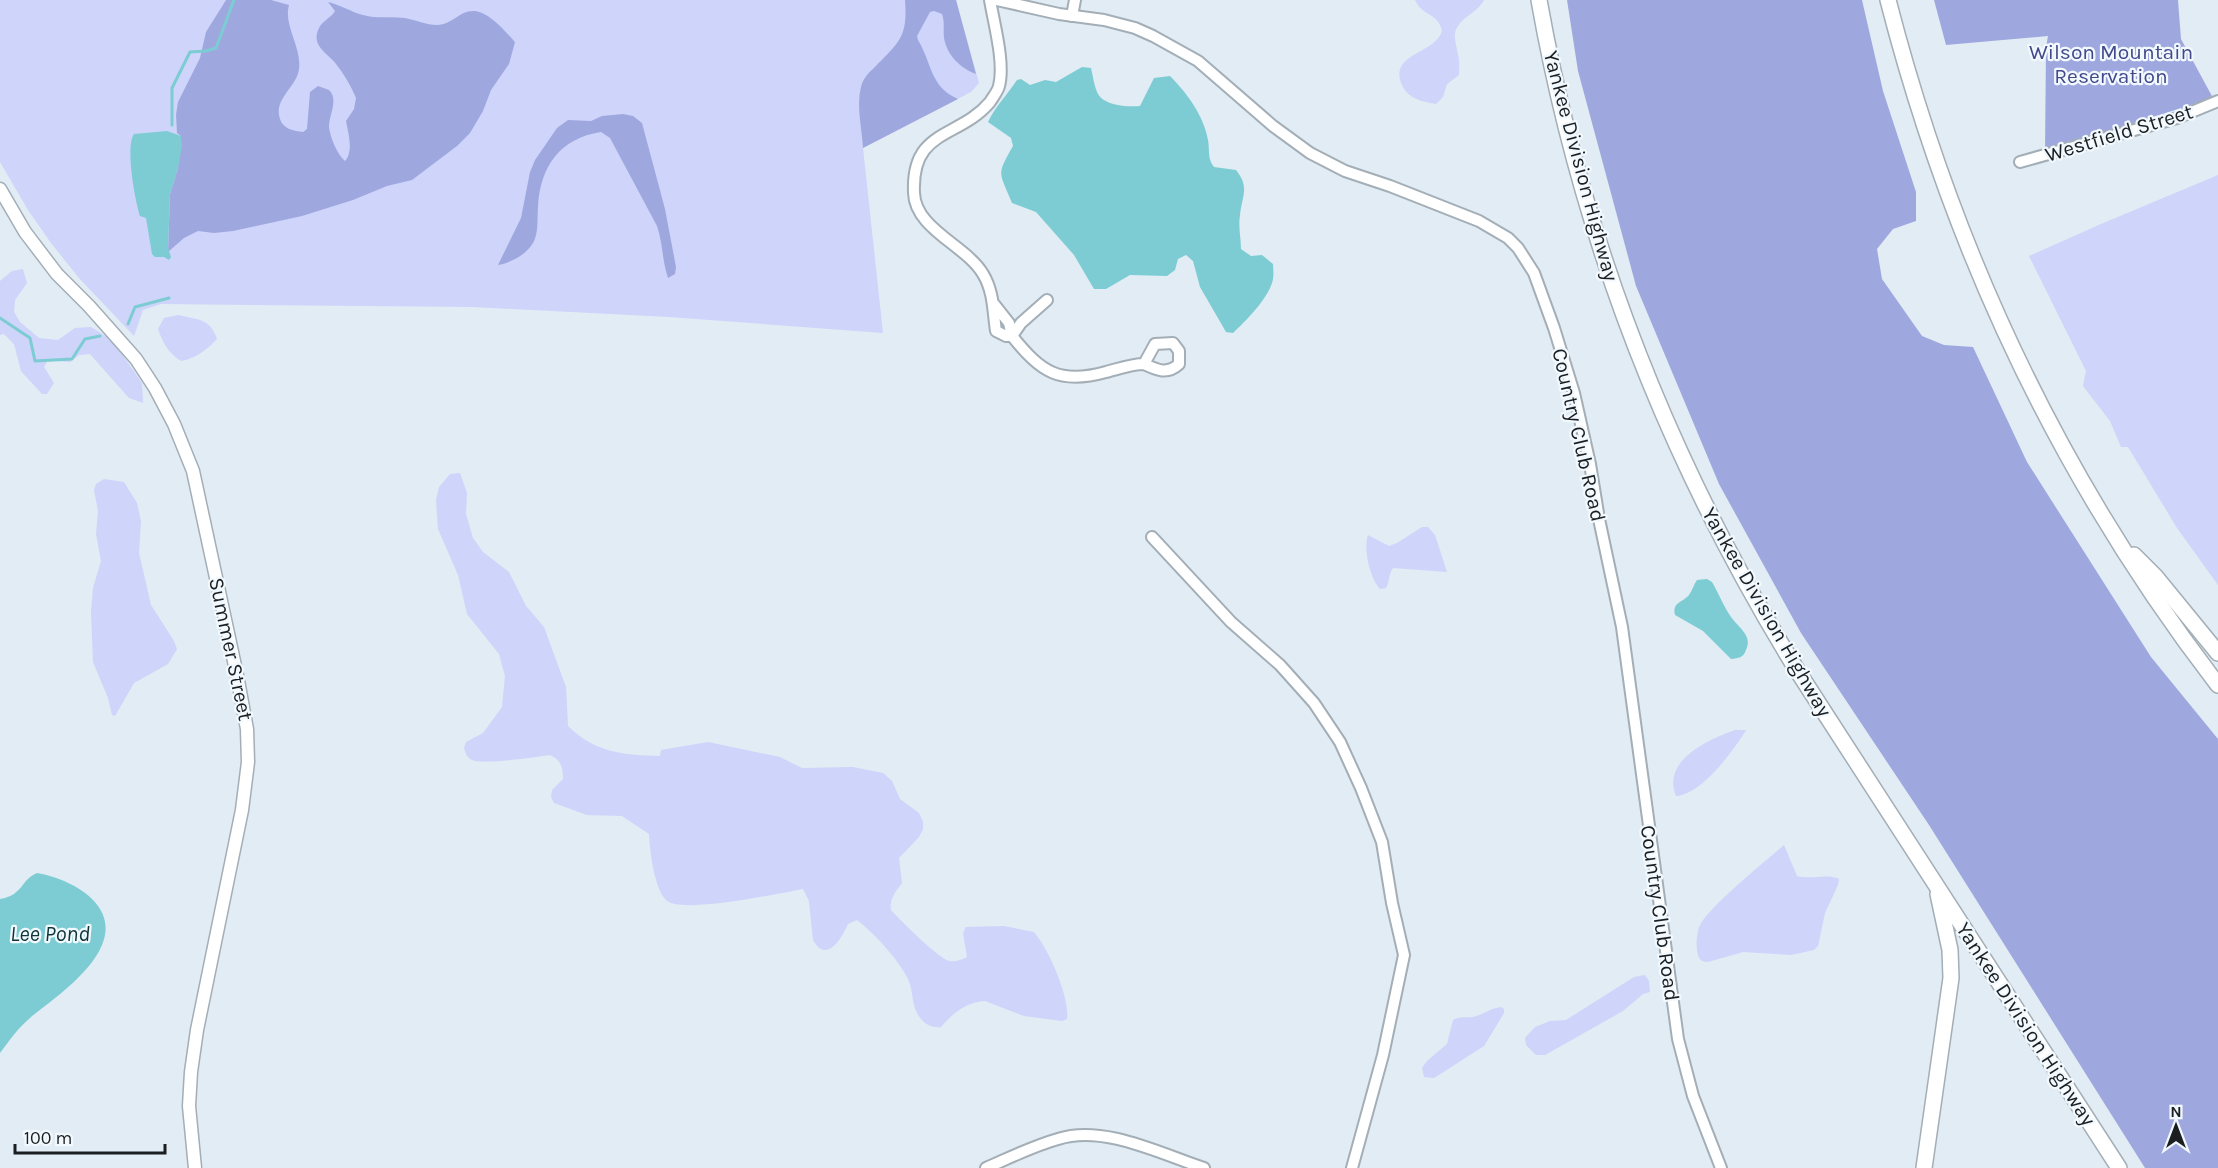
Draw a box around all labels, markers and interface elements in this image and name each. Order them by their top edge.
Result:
park label: Wilson Mountain Reservation [2029,40,2193,88]
street label: Yankee Division Highway [1539,48,1623,284]
street label: Westfield Street [2042,99,2196,167]
street label: Country Club Road [1547,346,1611,524]
street label: Yankee Division Highway [1697,503,1837,721]
street label: Summer Street [204,575,258,723]
street label: Country Club Road [1636,824,1684,1002]
street label: Yankee Division Highway [1951,918,2101,1130]
water label: Lee Pond [10,921,90,947]
north arrow [2146,1096,2206,1156]
text: N [2170,1102,2182,1121]
scale bar [15,1117,165,1155]
text: 100 m [24,1127,72,1149]

